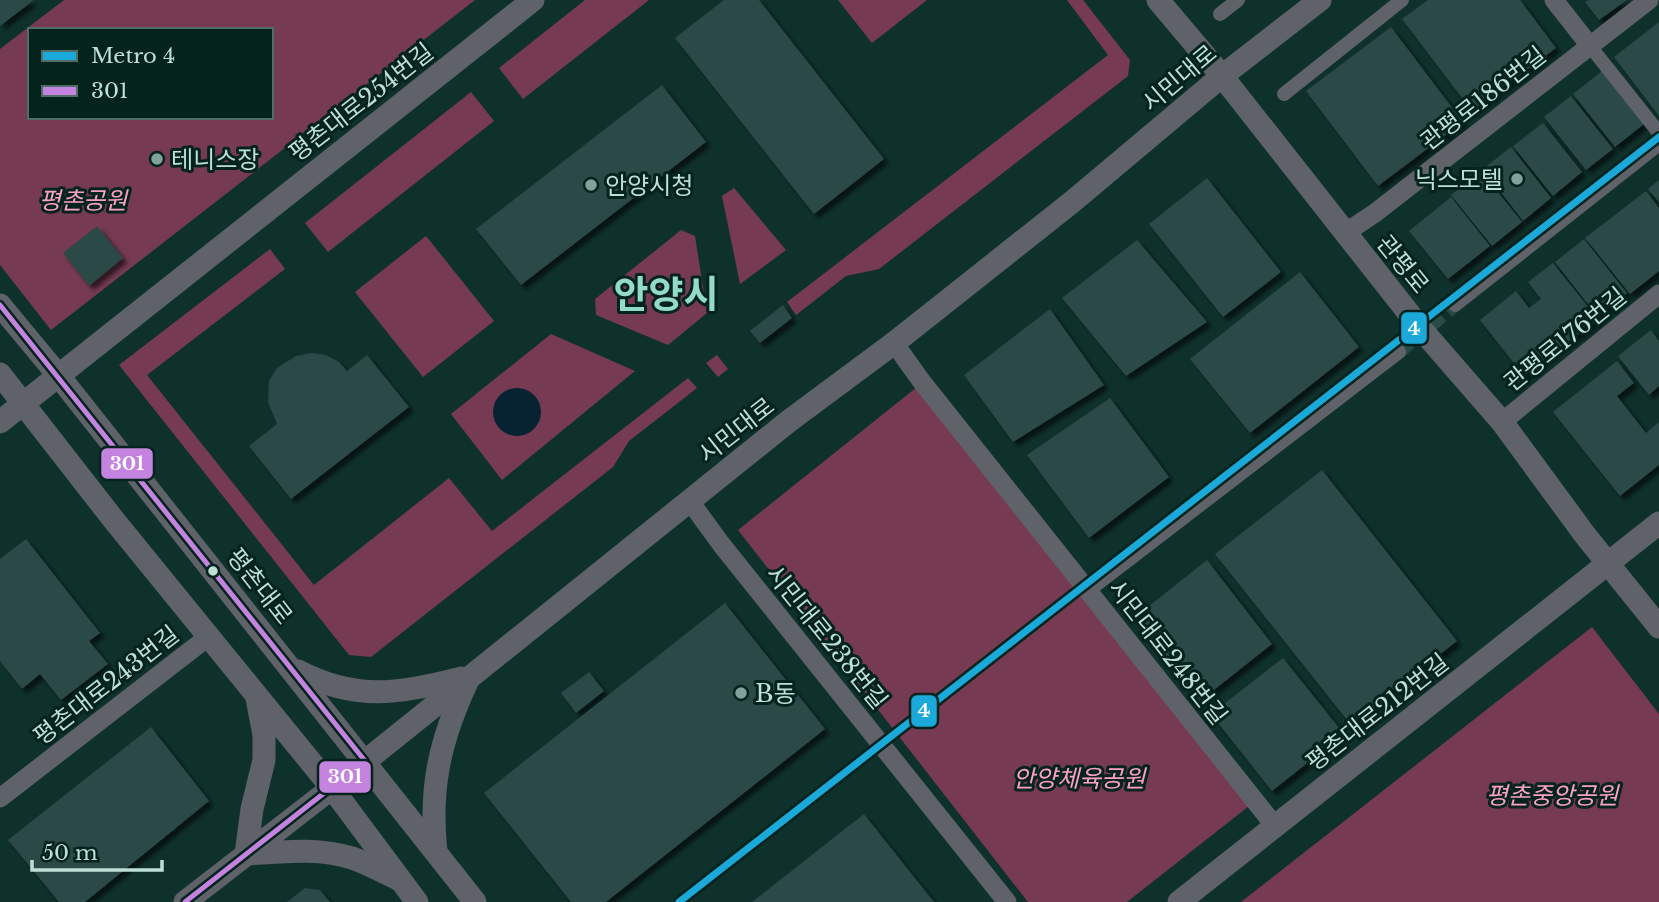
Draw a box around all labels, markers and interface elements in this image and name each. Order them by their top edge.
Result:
legend [28,28,273,119]
street label: 평촌대로254번길 [283,37,439,167]
street label: 시민대로 [1136,39,1222,117]
street label: 관평로186번길 [1415,40,1551,156]
text: Metro 4 [91,43,175,69]
text: 301 [91,78,128,104]
place label: 테니스장 [171,145,259,174]
marker: 테니스장 [149,151,165,167]
place label: 닉스모텔 [1415,165,1503,194]
place label: 안양시청 [605,171,693,200]
marker: 닉스모텔 [1509,171,1525,187]
marker: 안양시청 [583,177,599,193]
park label: 평촌공원 [39,186,129,215]
street label: 관평로 [1371,229,1435,299]
district label: 안양시 [614,271,718,318]
street label: 관평로176번길 [1498,281,1632,397]
line badge: 4 [1400,311,1428,345]
text: 4 [1408,317,1420,340]
street label: 시민대로 [692,391,780,469]
line badge: 301 [100,447,154,480]
text: 301 [110,452,144,475]
street label: 평촌대로 [221,542,299,630]
street label: 시민대로238번길 [760,559,894,715]
unlabelled marker [206,564,220,578]
street label: 시민대로248번길 [1102,574,1234,730]
street label: 평촌대로243번길 [28,619,184,751]
street label: 평촌대로212번길 [1300,647,1454,777]
place label: B동 [755,679,796,708]
marker: B동 [733,685,749,701]
line badge: 4 [910,694,938,728]
text: 4 [918,699,930,722]
line badge: 301 [318,760,372,794]
park label: 안양체육공원 [1013,764,1147,793]
text: 301 [328,765,362,788]
park label: 평촌중앙공원 [1486,781,1620,810]
scale bar [32,828,161,872]
text: 50 m [42,840,98,866]

